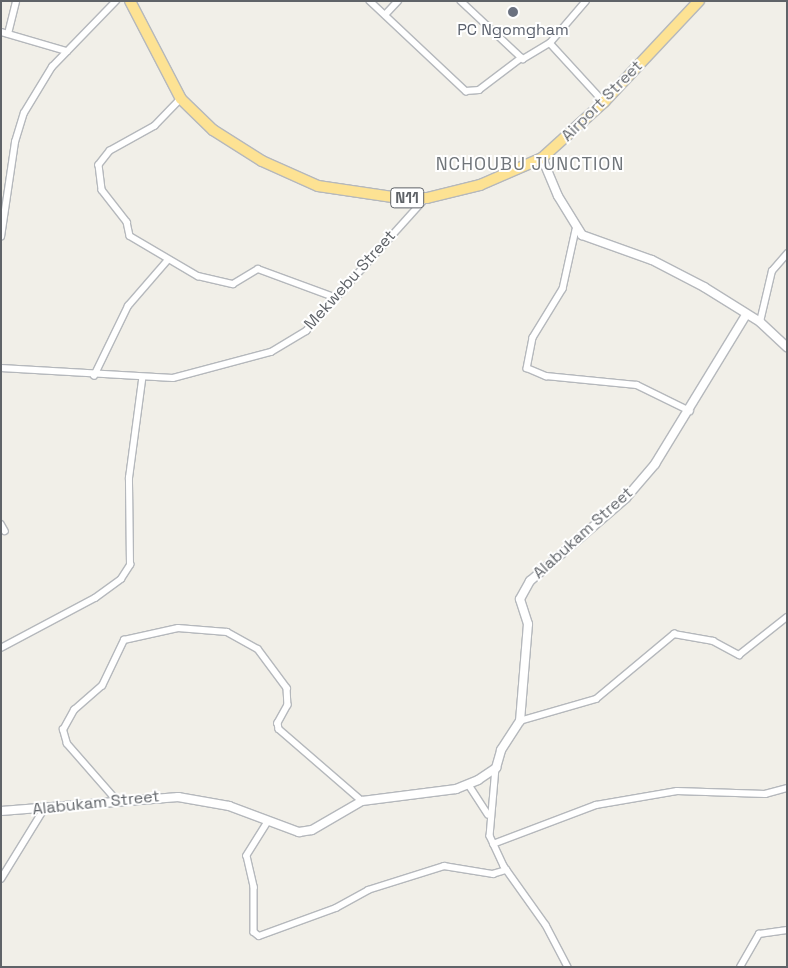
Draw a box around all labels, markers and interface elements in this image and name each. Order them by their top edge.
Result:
marker: PC Ngomgham [507,6,519,18]
place label: PC Ngomgham [457,20,569,40]
street label: Airport Street [558,57,646,145]
district label: NCHOUBU JUNCTION [434,153,626,175]
road number: N11 [390,186,424,210]
street label: Mekwebu Street [300,226,400,334]
street label: Alabukam Street [529,483,637,583]
street label: Alabukam Street [31,787,161,819]

